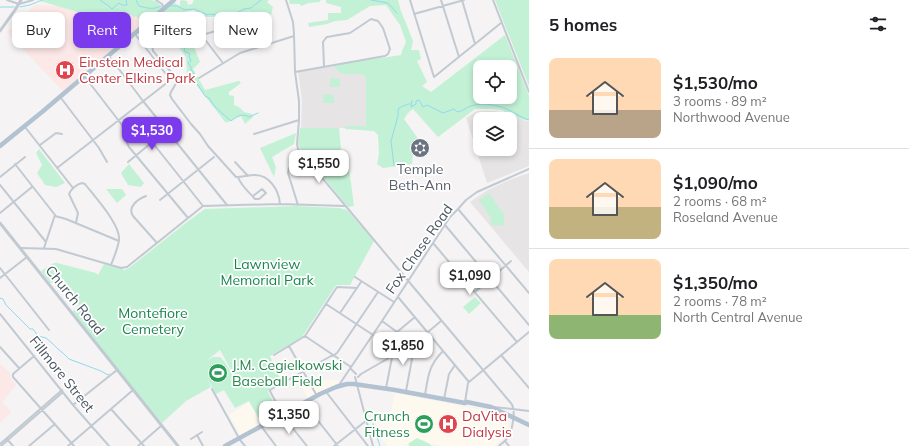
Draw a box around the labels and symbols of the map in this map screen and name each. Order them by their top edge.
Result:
place label: Einstein Medical Center Elkins Park [79,53,196,87]
hospital icon: Einstein Medical Center Elkins Park [54,59,76,81]
pin: $1,530 [119,117,185,151]
synagogue icon: Temple Beth-Ann [409,137,431,159]
pin: $1,550 [286,150,352,184]
place label: Temple Beth-Ann [389,160,451,194]
street label: Fox Chase Road [381,201,457,297]
park label: Lawnview Memorial Park [220,255,314,289]
street label: Church Road [42,262,108,338]
pin: $1,090 [437,262,503,296]
park label: Montefiore Cemetery [118,304,188,338]
street label: Fillmore Street [26,332,98,416]
pin: $1,850 [370,332,436,366]
place label: J.M. Cegielkowski Baseball Field [232,356,342,390]
sports icon: J.M. Cegielkowski Baseball Field [207,362,229,384]
pin: $1,350 [256,401,322,435]
place label: Crunch Fitness [364,407,410,441]
place label: DaVita Dialysis [462,407,512,441]
sports icon: Crunch Fitness [413,413,435,435]
hospital icon: DaVita Dialysis [437,413,459,435]

